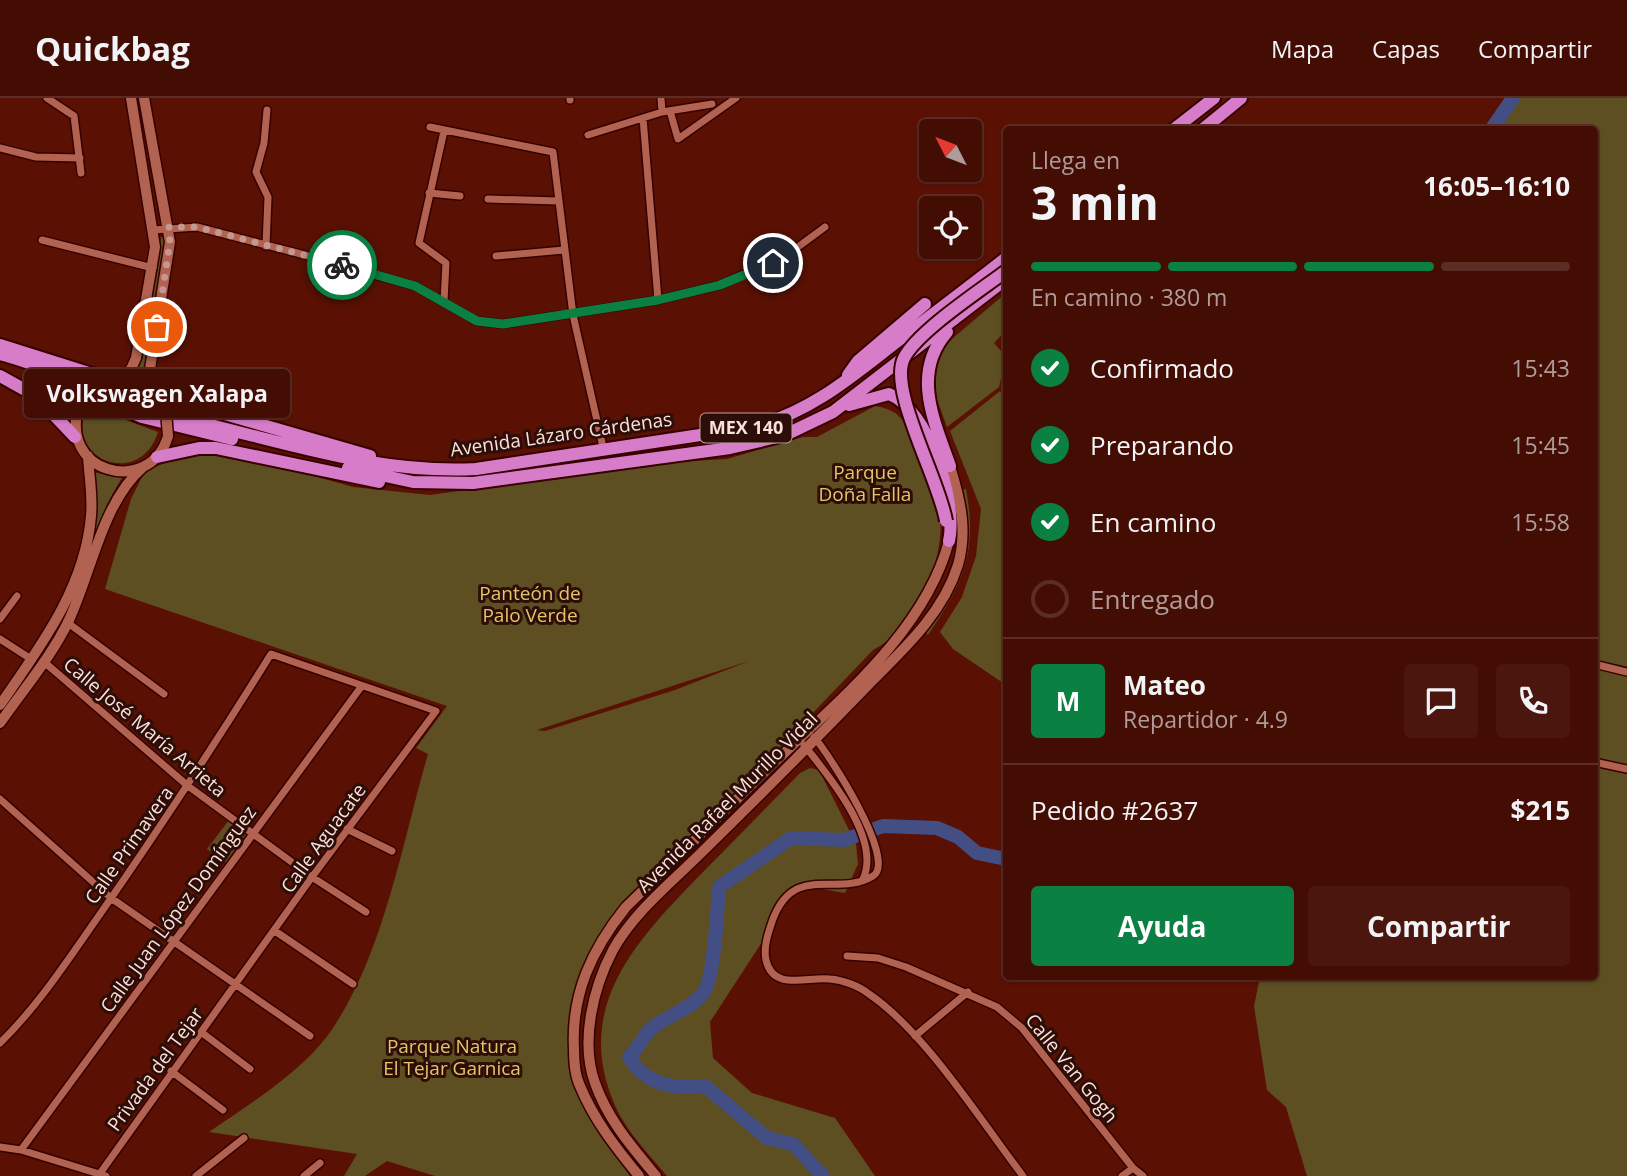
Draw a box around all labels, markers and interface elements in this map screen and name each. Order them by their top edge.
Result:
text: Quickbag [35,26,190,71]
text: Mapa [1271,32,1334,65]
text: Capas [1372,32,1440,65]
text: Compartir [1478,32,1592,65]
north arrow [919,119,982,182]
map controls [919,119,982,259]
text: Llega en [1031,144,1120,176]
text: 16:05–16:10 [1423,168,1570,204]
text: 3 min [1031,171,1159,233]
button: locate [919,196,982,259]
courier [307,230,377,300]
pin [743,233,803,293]
icon: home [754,244,792,282]
icon: bike [323,246,361,284]
text: En camino · 380 m [1031,281,1227,313]
pin [127,297,187,357]
icon: bag [138,308,176,346]
icon: check [1031,349,1069,387]
text: Confirmado [1090,350,1234,386]
text: 15:43 [1511,352,1570,384]
callout: Volkswagen Xalapa [24,369,290,418]
text: Volkswagen Xalapa [46,377,268,409]
street label: Avenida Lázaro Cárdenas [448,406,674,462]
road number: MEX 140 [700,414,792,442]
icon: check [1031,426,1069,464]
text: Preparando [1090,427,1234,463]
text: 15:45 [1511,429,1570,461]
park label: Parque Doña Falla [819,459,911,507]
icon: check [1031,503,1069,541]
text: En camino [1090,504,1216,540]
text: 15:58 [1511,506,1570,538]
park label: Panteón de Palo Verde [479,580,581,628]
text: Entregado [1090,581,1215,617]
street label: Calle José María Arrieta [58,651,232,803]
button: chat [1404,664,1478,738]
button: phone [1496,664,1570,738]
text: Mateo [1123,667,1206,703]
text: M [1056,683,1080,719]
text: Repartidor · 4.9 [1123,703,1288,735]
street label: Avenida Rafael Murillo Vidal [631,706,823,898]
street label: Calle Aguacate [274,778,372,898]
street label: Calle Primavera [79,781,179,909]
text: Pedido #2637 [1031,792,1198,828]
text: $215 [1511,792,1570,828]
street label: Calle Juan López Domínguez [94,800,262,1018]
button: Ayuda [1031,886,1294,966]
button: Compartir [1308,886,1570,966]
street label: Privada del Tejar [101,1002,209,1136]
street label: Calle Van Gogh [1020,1008,1124,1128]
park label: Parque Natura El Tejar Garnica [383,1033,521,1081]

